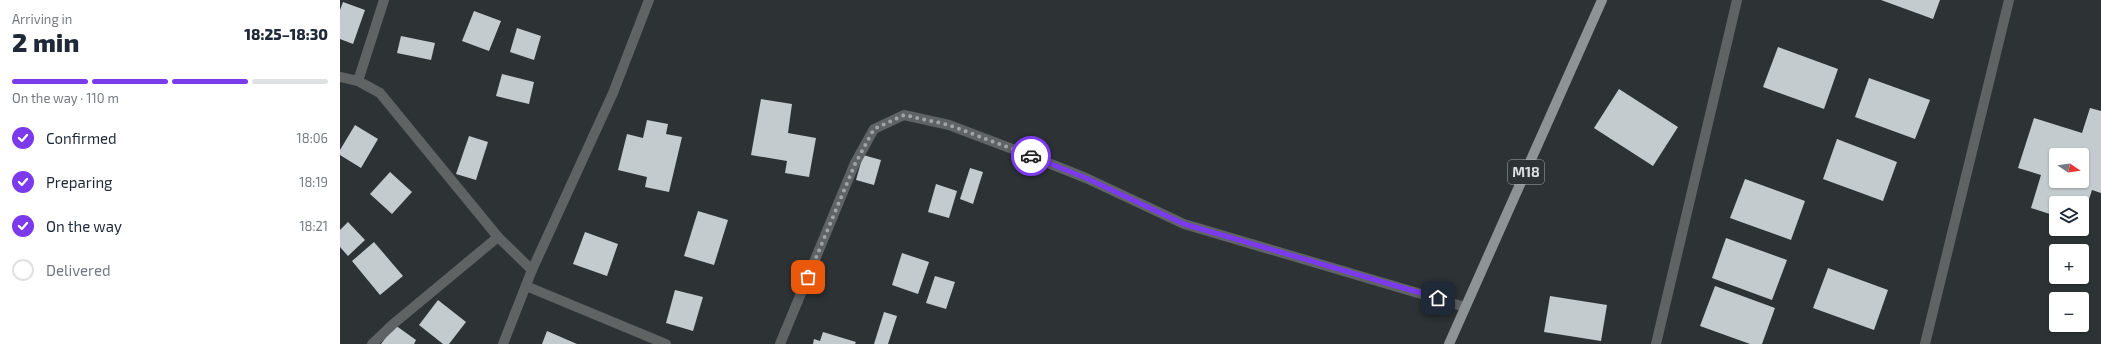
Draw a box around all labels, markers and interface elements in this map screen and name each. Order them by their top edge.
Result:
text: Arriving in [12,11,72,27]
text: 18:25–18:30 [244,25,328,43]
text: 2 min [12,26,79,57]
text: On the way · 110 m [12,90,119,106]
icon: check [12,127,34,149]
text: Confirmed [46,129,117,147]
text: 18:06 [297,130,328,146]
courier [1011,136,1051,176]
icon: car [1020,145,1042,167]
north arrow [2049,148,2089,188]
map controls [2049,148,2089,332]
road number: M18 [1508,160,1544,184]
icon: check [12,171,34,193]
text: Preparing [46,173,112,191]
text: 18:19 [299,174,328,190]
button: layers [2049,196,2089,236]
icon: check [12,215,34,237]
text: On the way [46,217,122,235]
text: 18:21 [299,218,328,234]
button: + [2049,244,2089,284]
pin [791,260,825,294]
text: Delivered [46,261,111,279]
icon: bag [797,266,819,288]
pin [1421,281,1455,315]
icon: home [1427,287,1449,309]
button: − [2049,292,2089,332]

